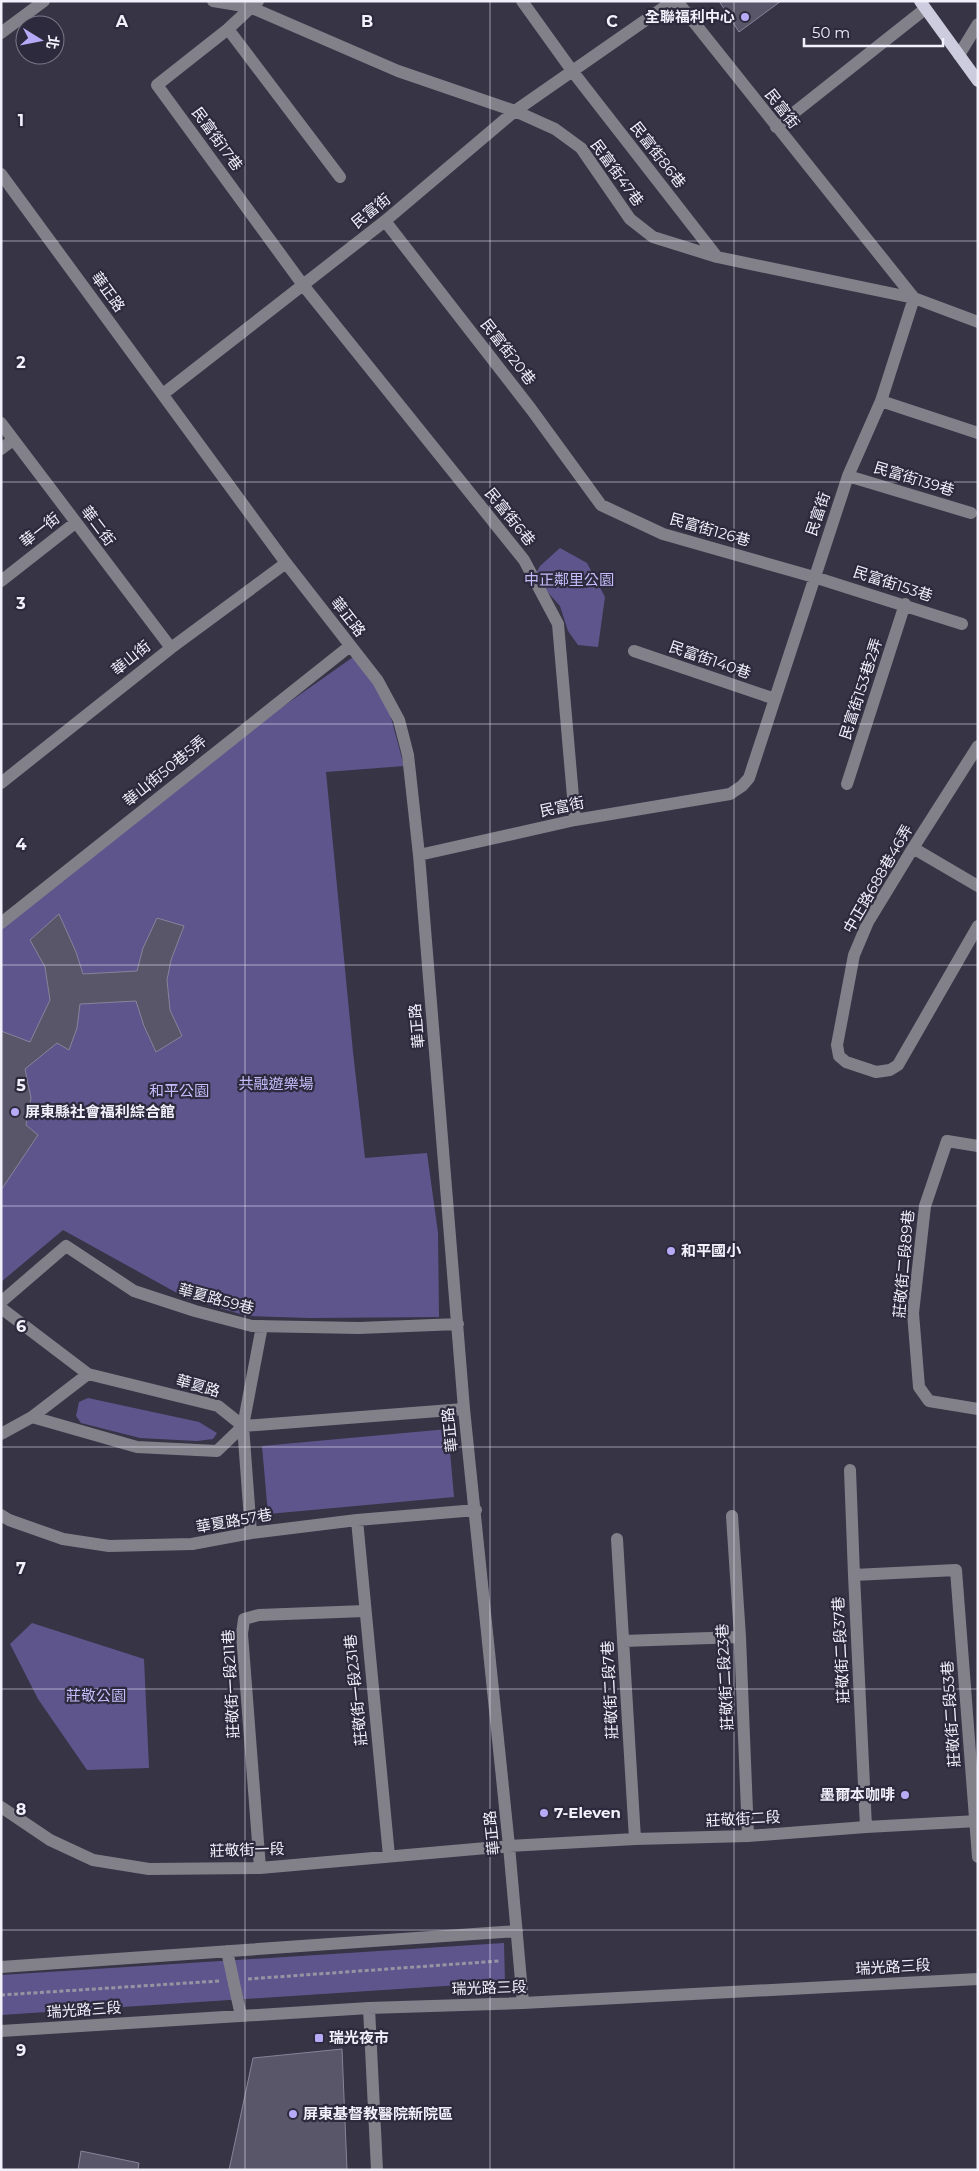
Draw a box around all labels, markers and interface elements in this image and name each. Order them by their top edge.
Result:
place label: 全聯福利中心 [645,7,735,26]
marker: 全聯福利中心 [739,11,751,23]
text: A [115,12,129,31]
text: B [361,12,373,31]
text: C [606,12,618,31]
north arrow [15,15,65,65]
scale bar [804,15,943,47]
text: 50 m [812,23,850,42]
text: 北 [43,34,63,51]
street label: 民富街 [761,85,804,132]
street label: 民富街17巷 [188,103,247,174]
text: 1 [18,111,24,130]
street label: 民富街86巷 [627,118,690,192]
street label: 民富街47巷 [587,136,648,210]
street label: 民富街 [347,189,394,232]
street label: 華正路 [87,268,129,315]
street label: 民富街20巷 [477,315,540,388]
text: 2 [16,353,26,372]
street label: 民富街139巷 [872,457,957,500]
street label: 民富街6巷 [481,484,540,550]
street label: 民富街 [801,489,834,538]
street label: 華二街 [77,502,120,549]
street label: 華一街 [16,508,63,551]
street label: 民富街126巷 [668,509,753,550]
street label: 民富街153巷 [851,562,935,605]
park label: 中正鄰里公園 [524,570,614,589]
street label: 華正路 [327,593,370,640]
text: 3 [15,594,26,613]
street label: 華山街 [107,636,154,679]
street label: 民富街153巷2弄 [835,636,886,742]
street label: 民富街140巷 [667,637,754,682]
street label: 華山街50巷5弄 [119,731,210,810]
street label: 民富街 [538,793,586,820]
street label: 中正路688巷46弄 [839,821,916,936]
text: 4 [15,835,27,854]
street label: 華正路 [405,1003,428,1049]
park label: 共融遊樂場 [238,1074,314,1093]
text: 5 [16,1076,26,1095]
park label: 和平公園 [149,1081,209,1100]
place label: 屏東縣社會福利綜合館 [25,1102,175,1121]
marker: 屏東縣社會福利綜合館 [9,1106,21,1118]
street label: 莊敬街二段89巷 [889,1209,918,1319]
place label: 和平國小 [681,1241,742,1260]
marker: 和平國小 [665,1245,677,1257]
street label: 華夏路59巷 [176,1279,256,1318]
text: 6 [16,1317,26,1336]
street label: 華夏路 [174,1370,222,1401]
street label: 華正路 [438,1407,461,1453]
street label: 華夏路57巷 [194,1504,274,1537]
text: 7 [16,1559,26,1578]
street label: 莊敬街二段37巷 [828,1596,853,1704]
street label: 莊敬街二段23巷 [712,1623,737,1731]
street label: 莊敬街一段211巷 [218,1629,243,1739]
street label: 莊敬街一段231巷 [340,1633,371,1747]
street label: 莊敬街二段7巷 [597,1640,622,1740]
street label: 莊敬街二段53巷 [937,1660,964,1768]
park label: 莊敬公園 [66,1686,126,1705]
place label: 墨爾本咖啡 [820,1785,895,1804]
marker: 墨爾本咖啡 [899,1789,911,1801]
text: 8 [16,1800,26,1819]
place label: 7-Eleven [554,1803,621,1822]
marker: 7-Eleven [538,1807,550,1819]
street label: 莊敬街二段 [705,1807,781,1830]
street label: 華正路 [480,1810,503,1856]
street label: 莊敬街一段 [209,1839,285,1860]
street label: 瑞光路三段 [855,1955,931,1978]
street label: 瑞光路三段 [451,1977,527,1998]
street label: 瑞光路三段 [46,1997,122,2022]
place label: 瑞光夜市 [329,2028,389,2047]
marker: 瑞光夜市 [313,2032,325,2044]
text: 9 [16,2041,26,2060]
place label: 屏東基督教醫院新院區 [303,2104,453,2123]
marker: 屏東基督教醫院新院區 [287,2108,299,2120]

